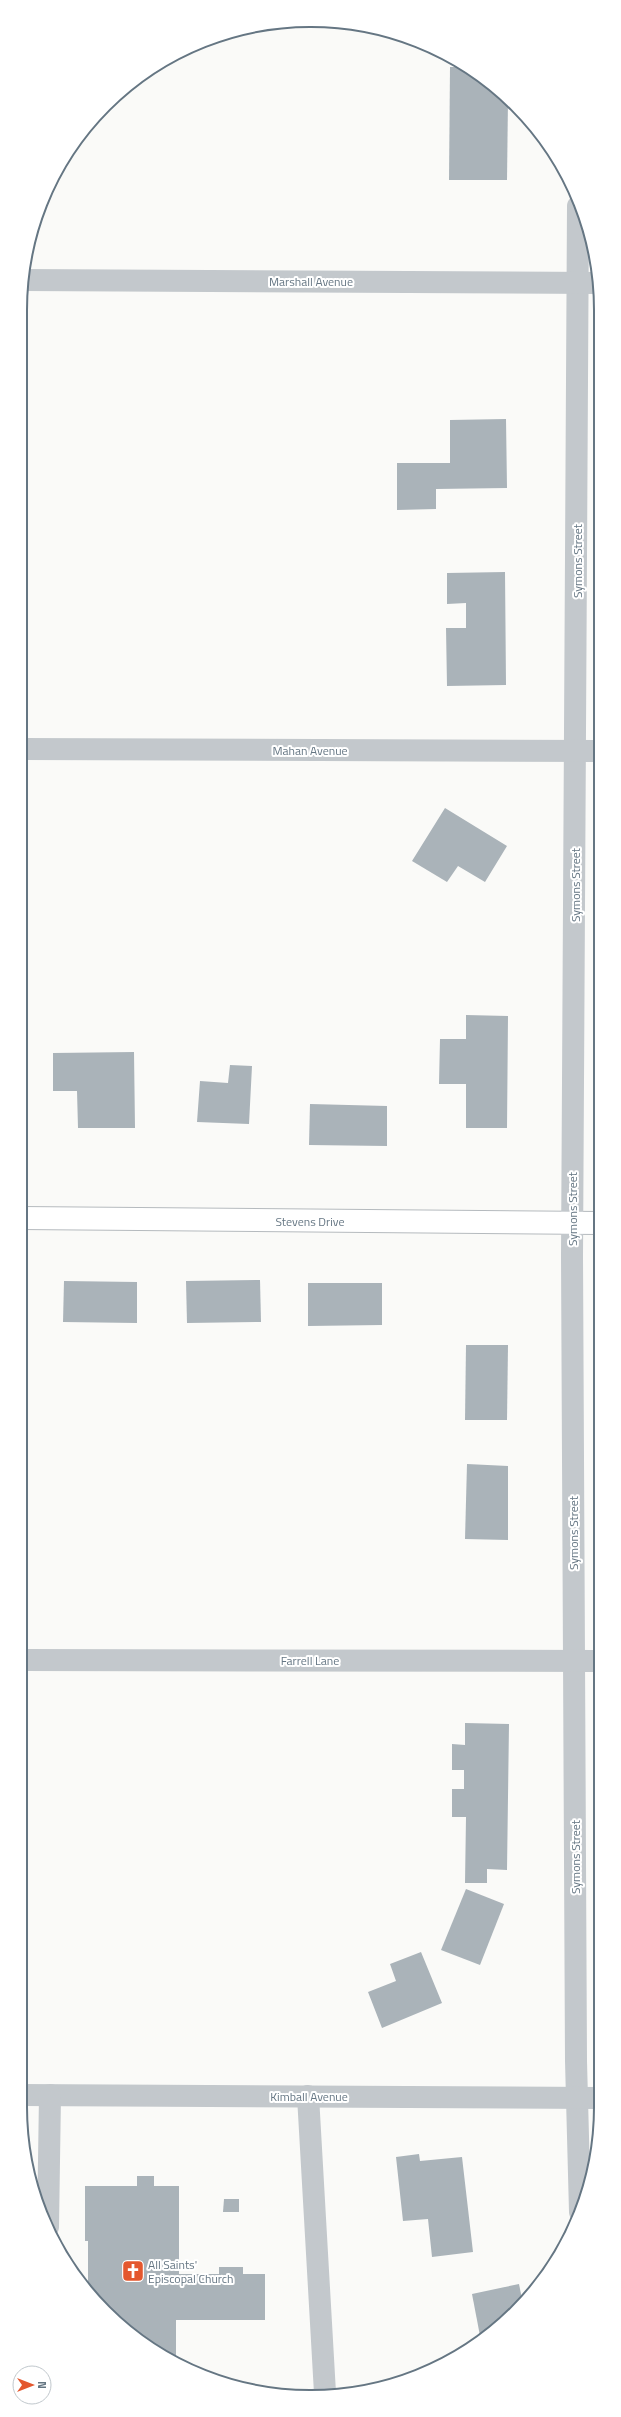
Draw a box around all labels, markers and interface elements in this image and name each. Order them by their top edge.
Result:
street label: Marshall Avenue [269,272,353,291]
street label: Symons Street [568,523,587,598]
street label: Mahan Avenue [272,741,348,760]
street label: Symons Street [566,847,585,922]
street label: Symons Street [563,1171,582,1246]
street label: Stevens Drive [275,1212,345,1231]
street label: Symons Street [564,1495,583,1570]
street label: Farrell Lane [281,1651,339,1670]
street label: Symons Street [566,1819,585,1894]
street label: Kimball Avenue [270,2087,348,2106]
place label: All Saints' Episcopal Church [148,2255,233,2288]
church icon: All Saints' Episcopal Church [120,2258,146,2284]
north arrow [12,2365,52,2405]
text: N [34,2381,50,2389]

